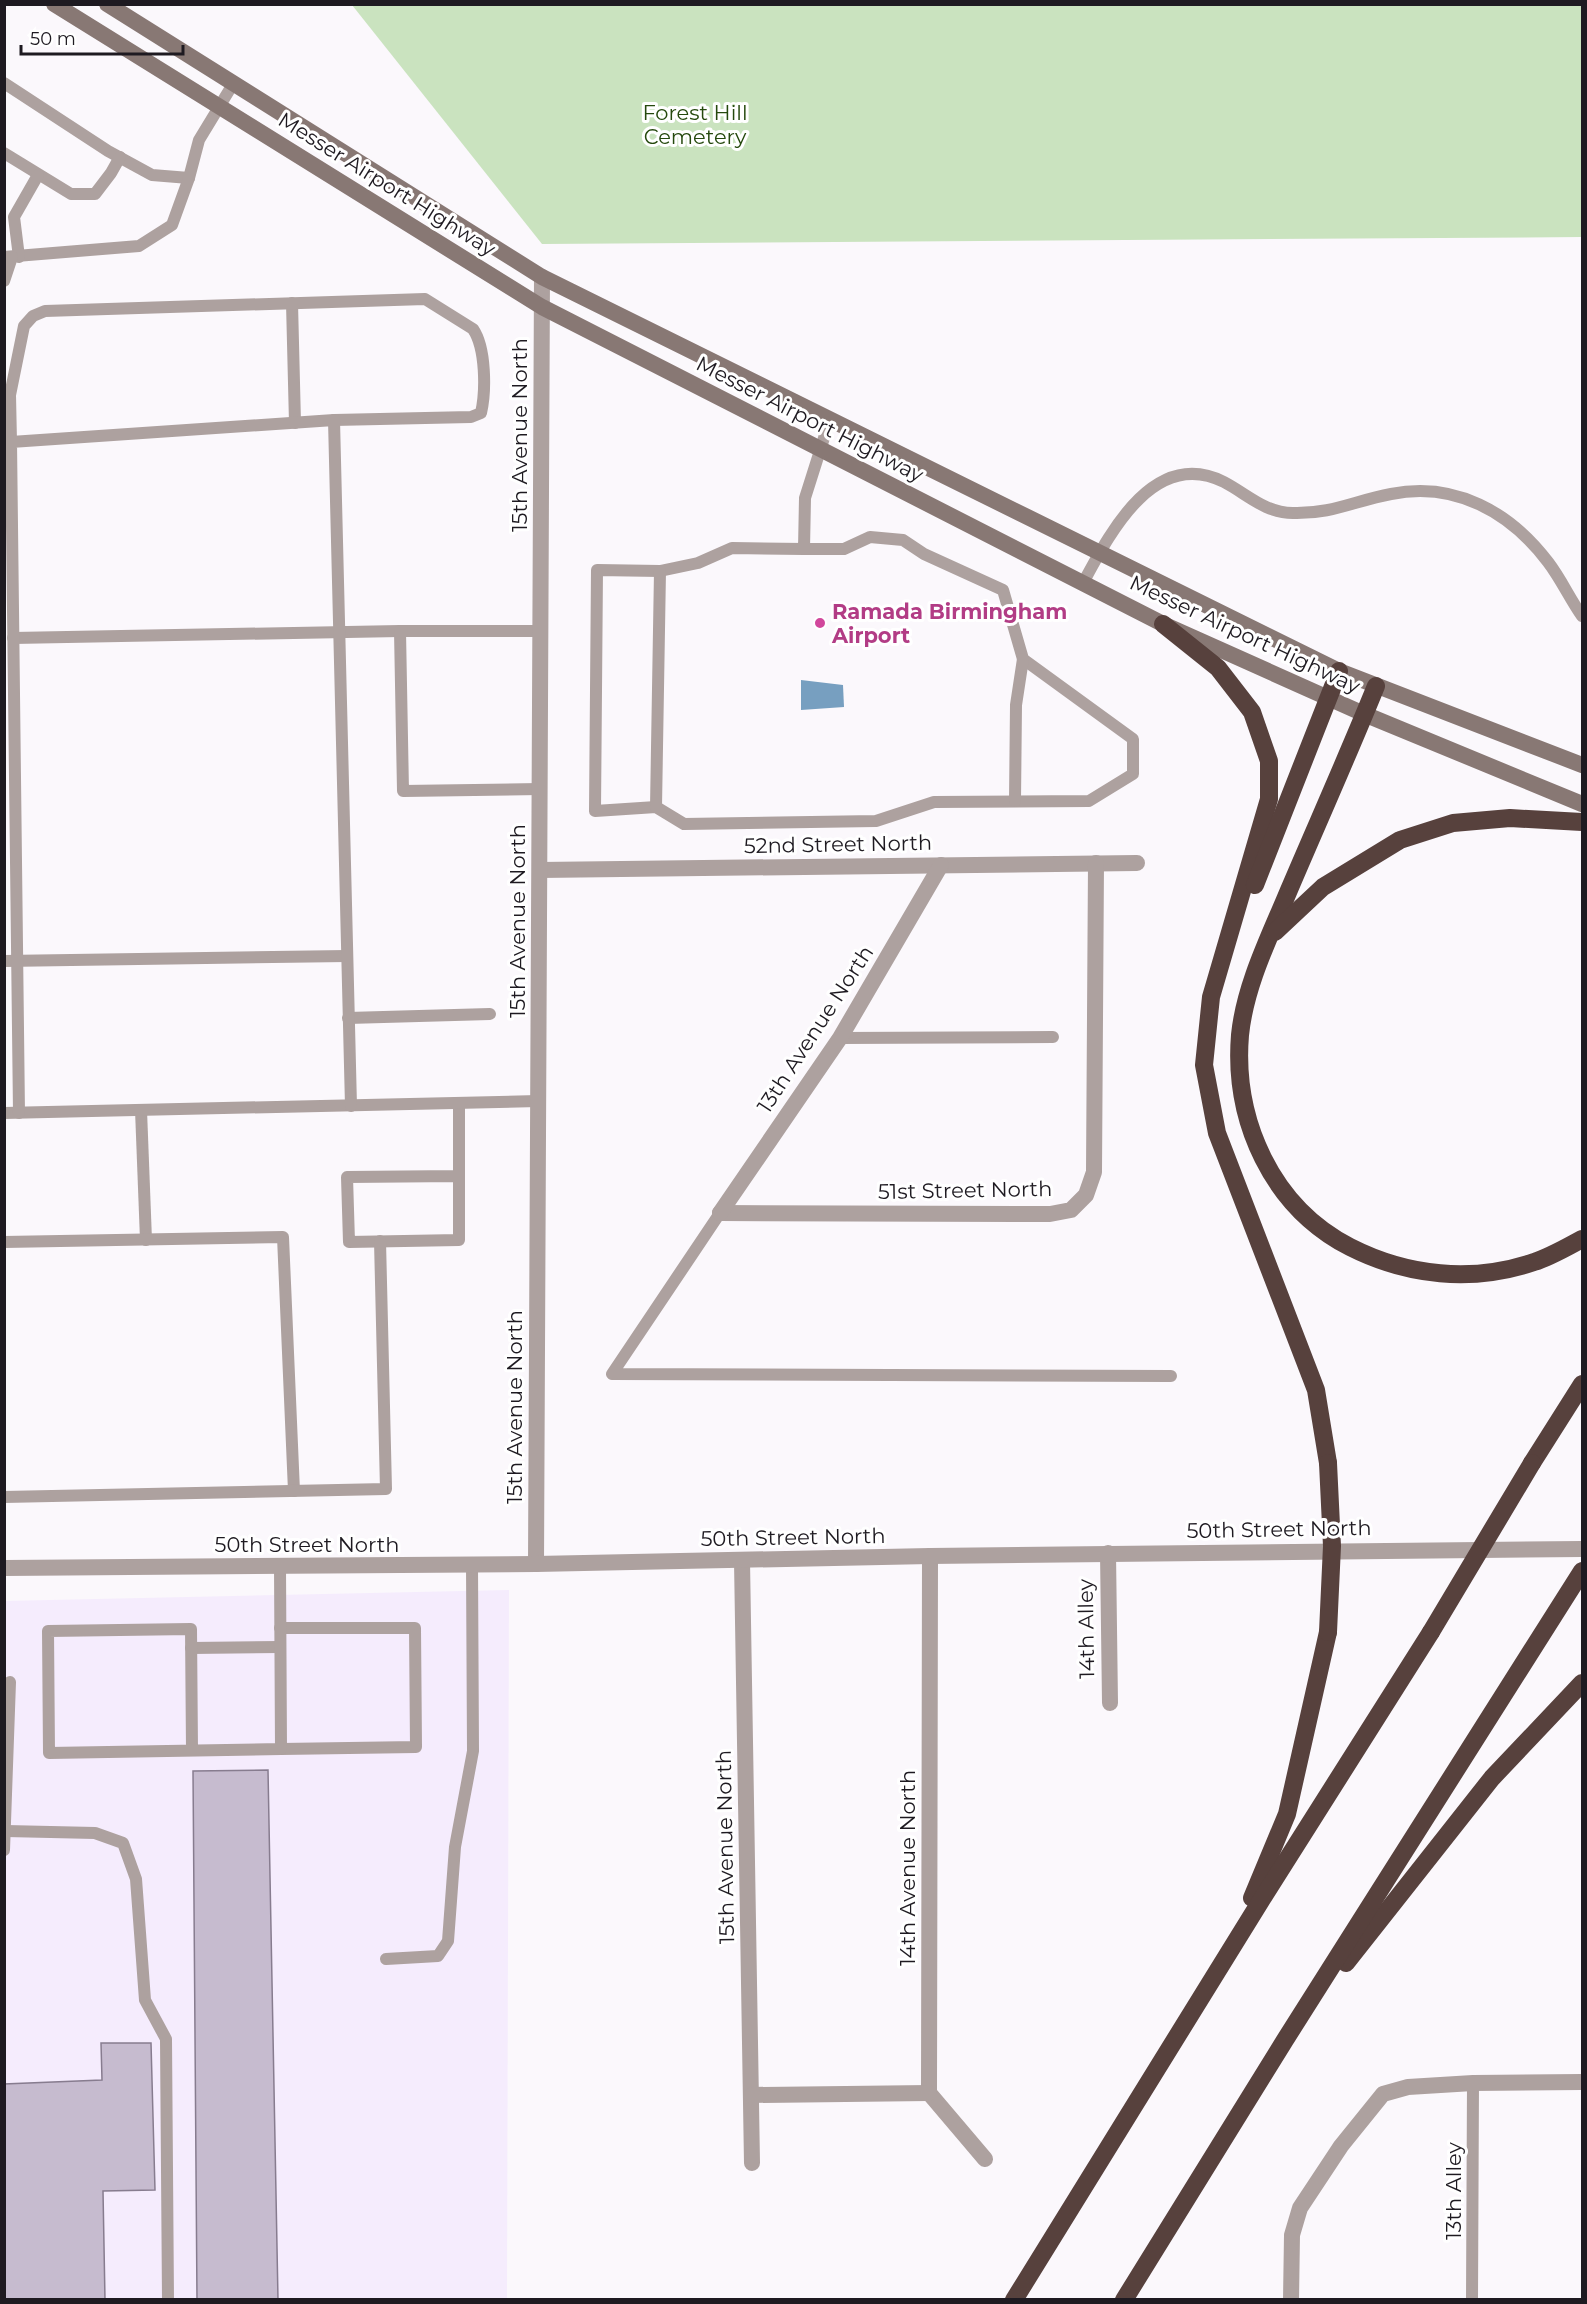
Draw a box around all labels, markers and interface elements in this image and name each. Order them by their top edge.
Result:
scale bar [21,18,183,56]
text: 50 m [30,28,76,50]
park label: Forest Hill Cemetery [642,100,748,149]
street label: Messer Airport Highway [274,107,501,262]
street label: 15th Avenue North [507,338,532,532]
street label: Messer Airport Highway [692,351,928,488]
street label: Messer Airport Highway [1126,570,1365,699]
place label: Ramada Birmingham Airport [831,599,1067,648]
marker: Ramada Birmingham Airport [813,616,827,630]
street label: 15th Avenue North [505,824,530,1018]
street label: 52nd Street North [744,830,932,858]
street label: 13th Avenue North [752,941,878,1117]
street label: 51st Street North [878,1176,1052,1204]
street label: 15th Avenue North [502,1310,527,1504]
street label: 50th Street North [1186,1515,1372,1543]
street label: 50th Street North [700,1523,886,1551]
street label: 50th Street North [215,1532,399,1557]
street label: 14th Alley [1073,1578,1099,1679]
street label: 15th Avenue North [711,1750,739,1944]
street label: 14th Avenue North [895,1770,920,1966]
street label: 13th Alley [1441,2141,1466,2240]

